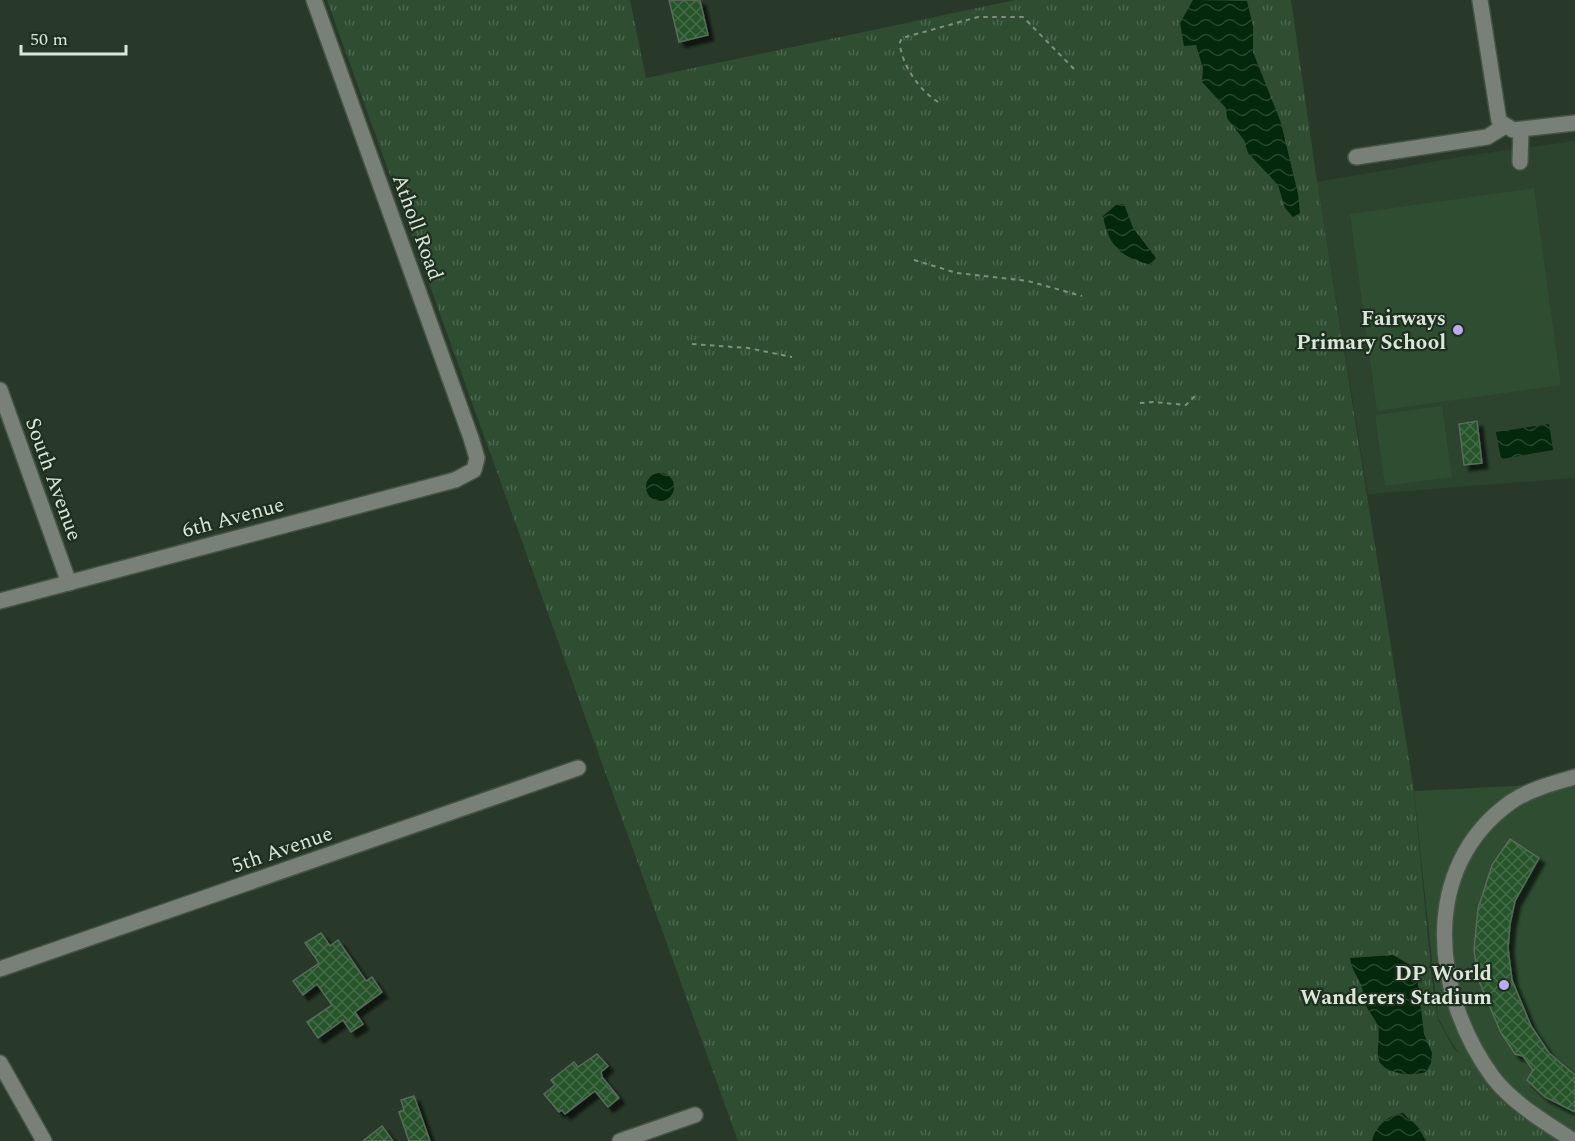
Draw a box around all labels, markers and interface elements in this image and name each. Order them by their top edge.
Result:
scale bar [21,18,126,56]
text: 50 m [30,26,68,53]
street label: Atholl Road [383,170,451,285]
place label: Fairways Primary School [1296,303,1446,359]
marker: Fairways Primary School [1451,323,1465,337]
street label: South Avenue [16,413,90,545]
street label: 6th Avenue [179,489,288,547]
street label: 5th Avenue [228,818,337,882]
place label: DP World Wanderers Stadium [1300,958,1492,1014]
marker: DP World Wanderers Stadium [1497,978,1511,992]

